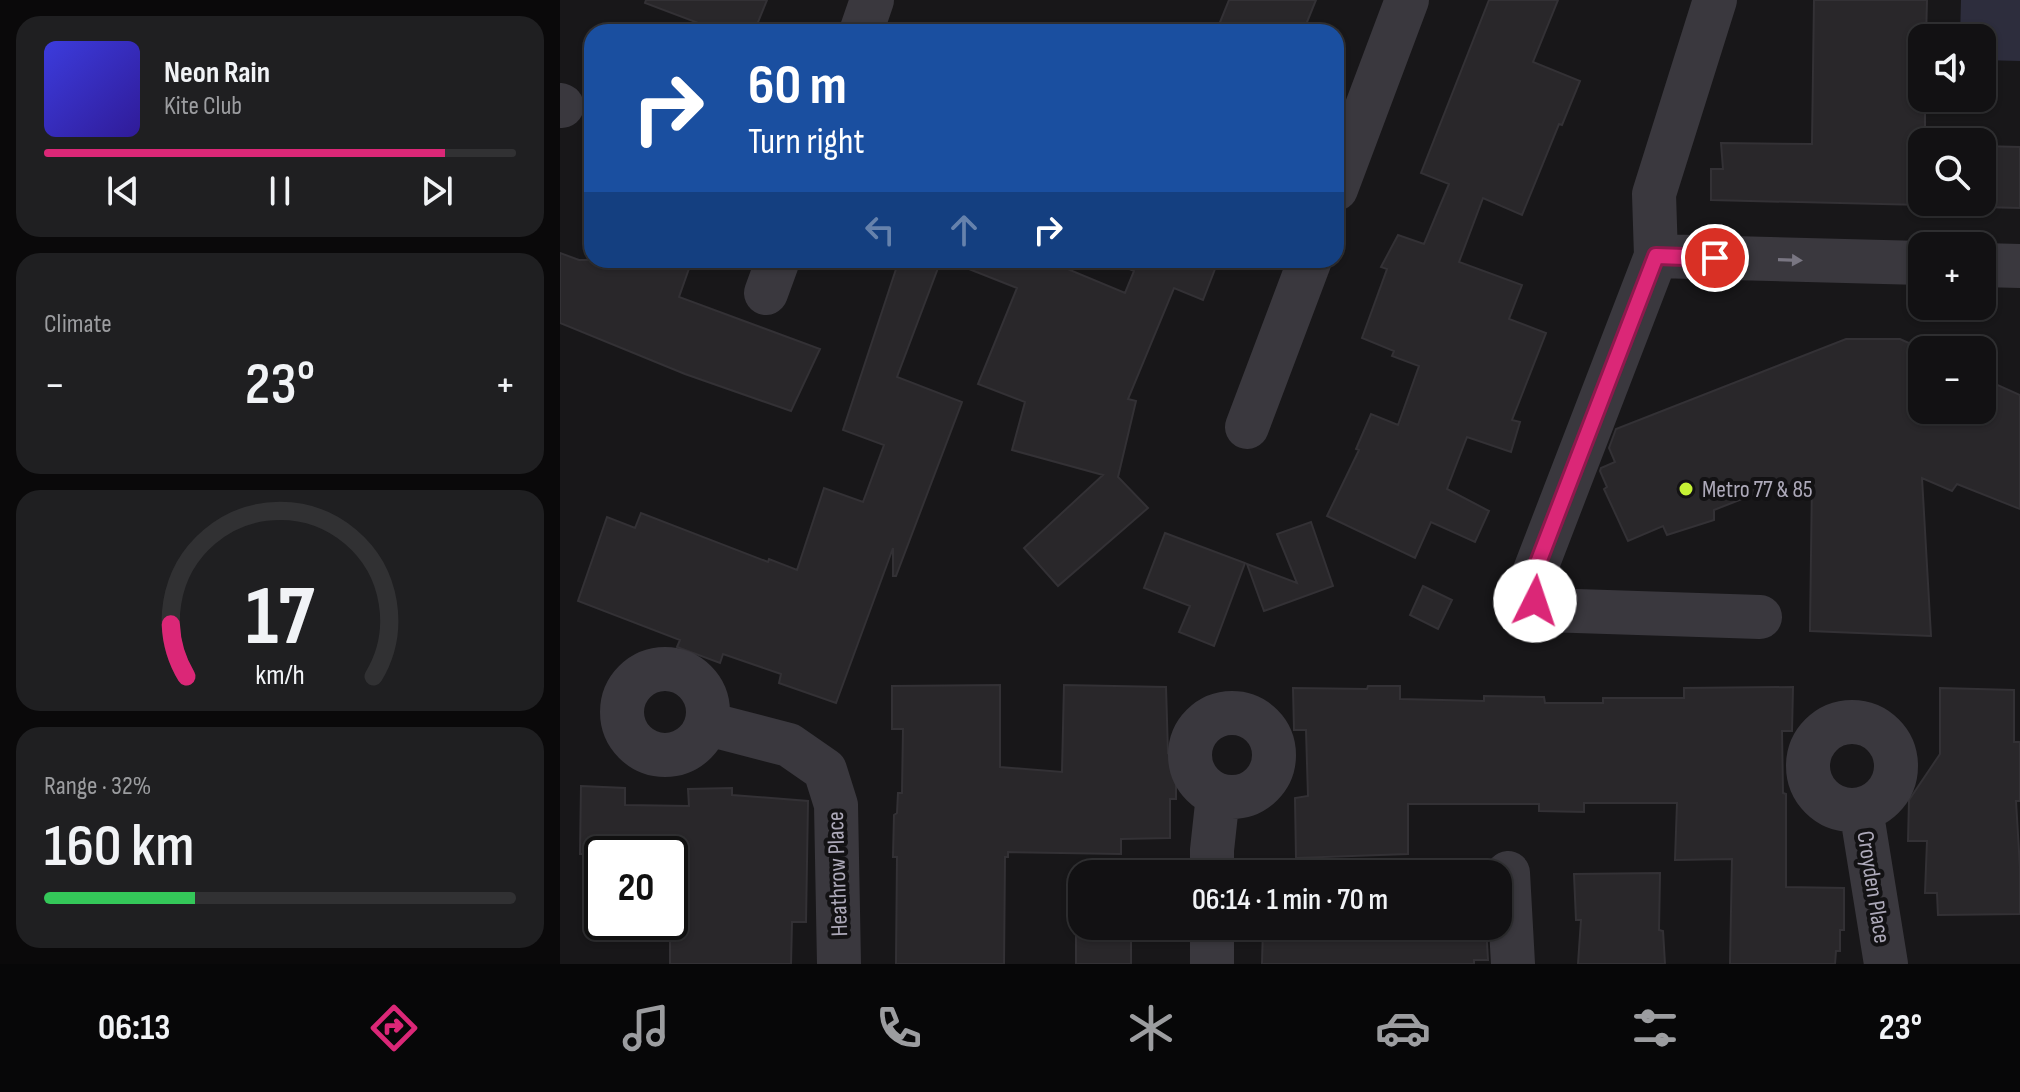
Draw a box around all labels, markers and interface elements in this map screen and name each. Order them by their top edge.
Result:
map controls [1908,24,1996,424]
button: sound [1908,24,1996,112]
text: 60 m [748,53,847,120]
text: Neon Rain [164,55,270,91]
icon: right [616,56,720,160]
text: Kite Club [164,91,242,122]
text: Turn right [748,121,865,164]
button: search [1908,128,1996,216]
icon: previous [101,169,145,213]
icon: pause [258,169,302,213]
icon: next [415,169,459,213]
icon: left [858,208,902,252]
icon: ahead [942,208,986,252]
icon: right [1026,208,1070,252]
pin [1681,224,1749,292]
button: + [1908,232,1996,320]
icon: arrive [1693,236,1737,280]
one-way arrow [1778,254,1803,266]
text: Climate [44,309,112,340]
button: − [1908,336,1996,424]
text: 23° [245,349,315,421]
text: − [44,359,66,412]
text: + [494,359,516,412]
place label: Metro 77 & 85 [1702,475,1813,504]
marker: Metro 77 & 85 [1677,480,1695,498]
position arrow [1493,559,1577,643]
text: 17 [246,567,315,667]
text: km/h [255,658,305,693]
text: Range · 32% [44,771,151,802]
text: 160 km [44,811,195,883]
street label: Heathrow Place [821,811,854,937]
street label: Croyden Place [1850,829,1897,945]
speed limit sign: 20 [584,836,688,940]
text: 06:14 · 1 min · 70 m [1192,882,1388,918]
icon: directions [366,1000,422,1056]
icon: music [618,1000,674,1056]
icon: phone [871,1000,927,1056]
icon: climate [1123,1000,1179,1056]
icon: car [1375,1000,1431,1056]
icon: filters [1627,1000,1683,1056]
text: 06:13 [98,1007,170,1050]
text: 23° [1879,1007,1922,1050]

